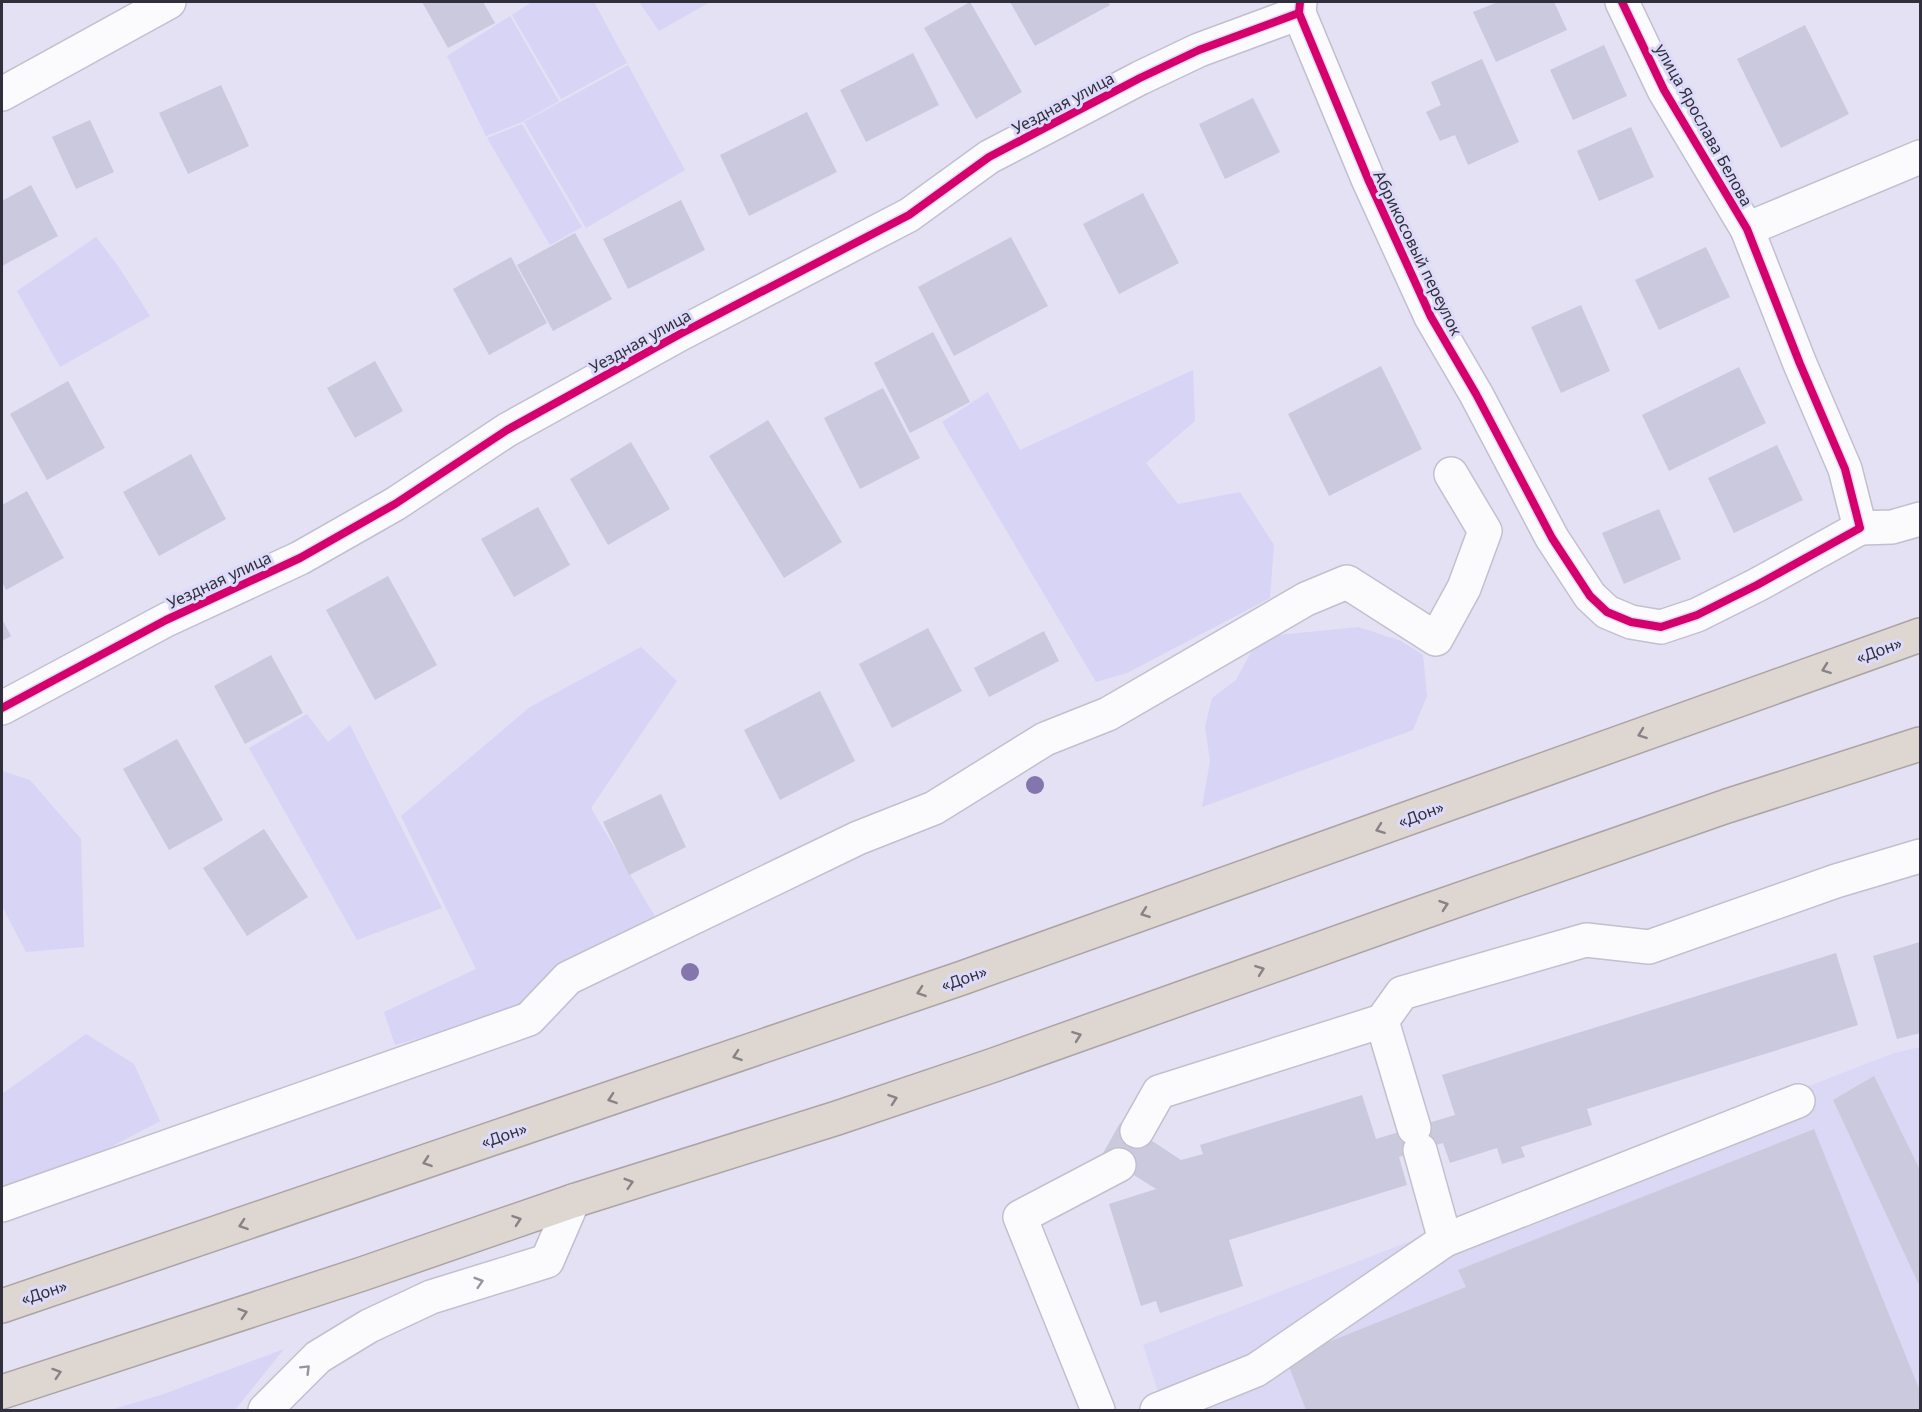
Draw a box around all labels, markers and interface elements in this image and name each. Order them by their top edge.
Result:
street label: улица Ярослава Белова [1650,40,1758,210]
street label: Уездная улица [1008,67,1118,139]
street label: Абрикосовый переулок [1368,167,1468,340]
street label: Уездная улица [585,304,695,378]
street label: Уездная улица [163,546,275,614]
street label: «Дон» [1853,632,1905,668]
one-way arrow [1821,661,1832,674]
one-way arrow [1637,727,1648,740]
street label: «Дон» [1395,796,1447,832]
one-way arrow [1375,821,1386,834]
one-way arrow [1438,899,1449,912]
one-way arrow [1140,905,1151,918]
street label: «Дон» [938,960,990,996]
one-way arrow [1254,965,1265,977]
one-way arrow [916,985,927,998]
one-way arrow [1071,1030,1082,1043]
one-way arrow [732,1048,743,1061]
one-way arrow [607,1091,618,1104]
one-way arrow [887,1094,897,1107]
street label: «Дон» [478,1117,530,1153]
one-way arrow [422,1154,433,1167]
one-way arrow [623,1178,634,1190]
one-way arrow [511,1215,522,1228]
one-way arrow [238,1217,249,1230]
street label: «Дон» [18,1274,70,1310]
one-way arrow [473,1277,484,1289]
one-way arrow [237,1308,248,1320]
one-way arrow [300,1365,310,1376]
one-way arrow [51,1368,62,1381]

